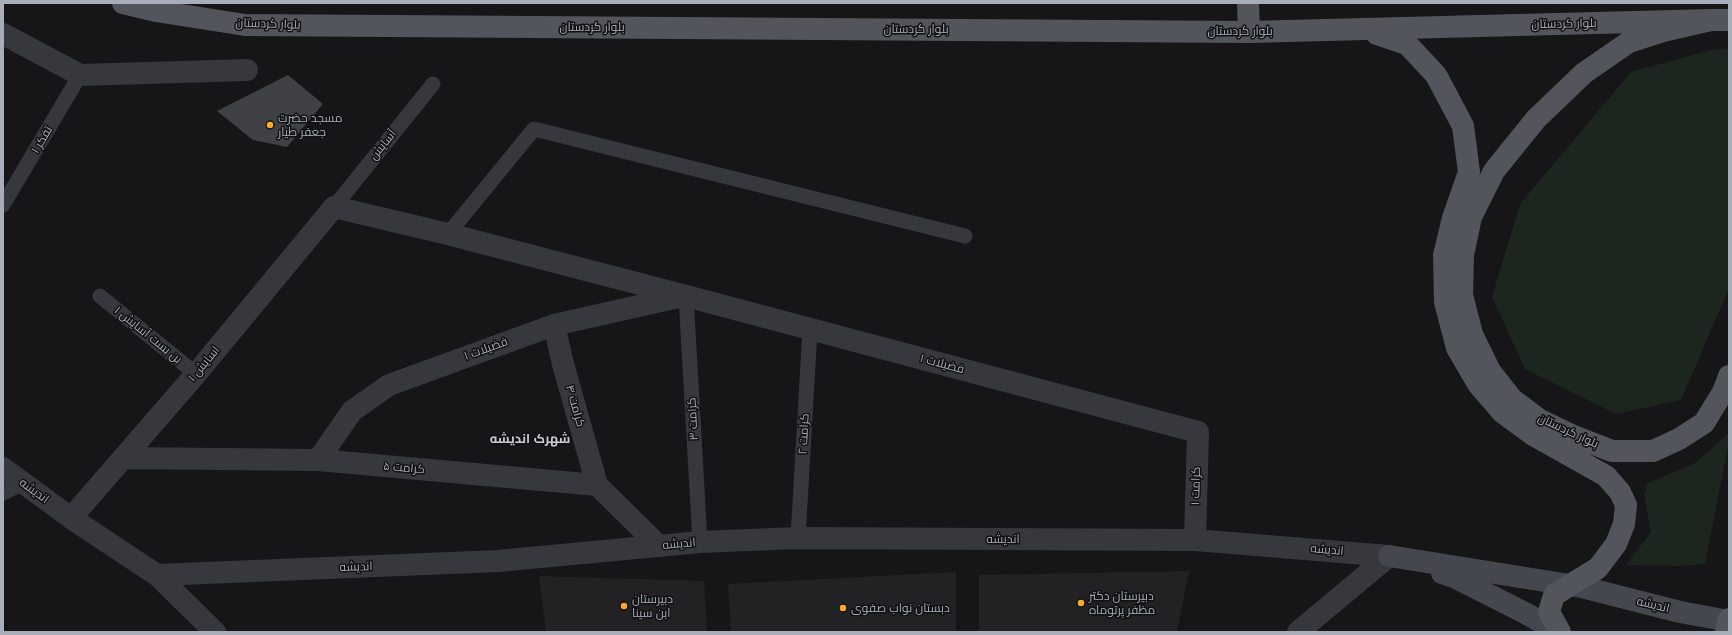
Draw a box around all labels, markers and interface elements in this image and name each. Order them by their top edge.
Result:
street label: بلوار کردستان [235,16,301,32]
street label: بلوار کردستان [1531,16,1597,32]
street label: بلوار کردستان [559,20,625,34]
street label: بلوار کردستان [883,22,949,36]
street label: بلوار کردستان [1207,24,1273,38]
place label: مسجد حضرت جعفر طیار [278,111,342,139]
marker: مسجد حضرت جعفر طیار [265,120,275,130]
street label: تفکر ۱ [28,124,56,156]
street label: آسایش [366,127,400,163]
street label: بن بست آسایش ۱ [111,303,185,367]
street label: فضیلات ۱ [462,334,510,364]
street label: اسایش ۱ [185,343,223,385]
street label: فضیلات ۱ [918,351,966,377]
street label: کرامت ۴ [562,383,588,429]
street label: کرامت ۳ [685,397,701,441]
street label: بلوار کردستان [1535,411,1601,451]
street label: کرامت ۲ [796,413,812,455]
district label: شهرک اندیشه [490,431,570,447]
street label: کرامت ۵ [383,459,425,477]
street label: کرامت ۱ [1188,467,1204,505]
street label: اندیشه [16,475,52,507]
street label: اندیشه [986,532,1020,546]
street label: اندیشه [662,535,696,553]
street label: اندیشه [1310,541,1344,559]
street label: اندیشه [339,559,373,575]
place label: دبیرستان دکتر مظفر پرتوماه [1089,589,1155,617]
place label: دبیرستان ابن سینا [632,592,673,620]
street label: اندیشه [1635,594,1671,616]
marker: دبیرستان دکتر مظفر پرتوماه [1076,598,1086,608]
marker: دبیرستان ابن سینا [619,601,629,611]
place label: دبستان نواب صفوی [851,601,950,615]
marker: دبستان نواب صفوی [838,603,848,613]

